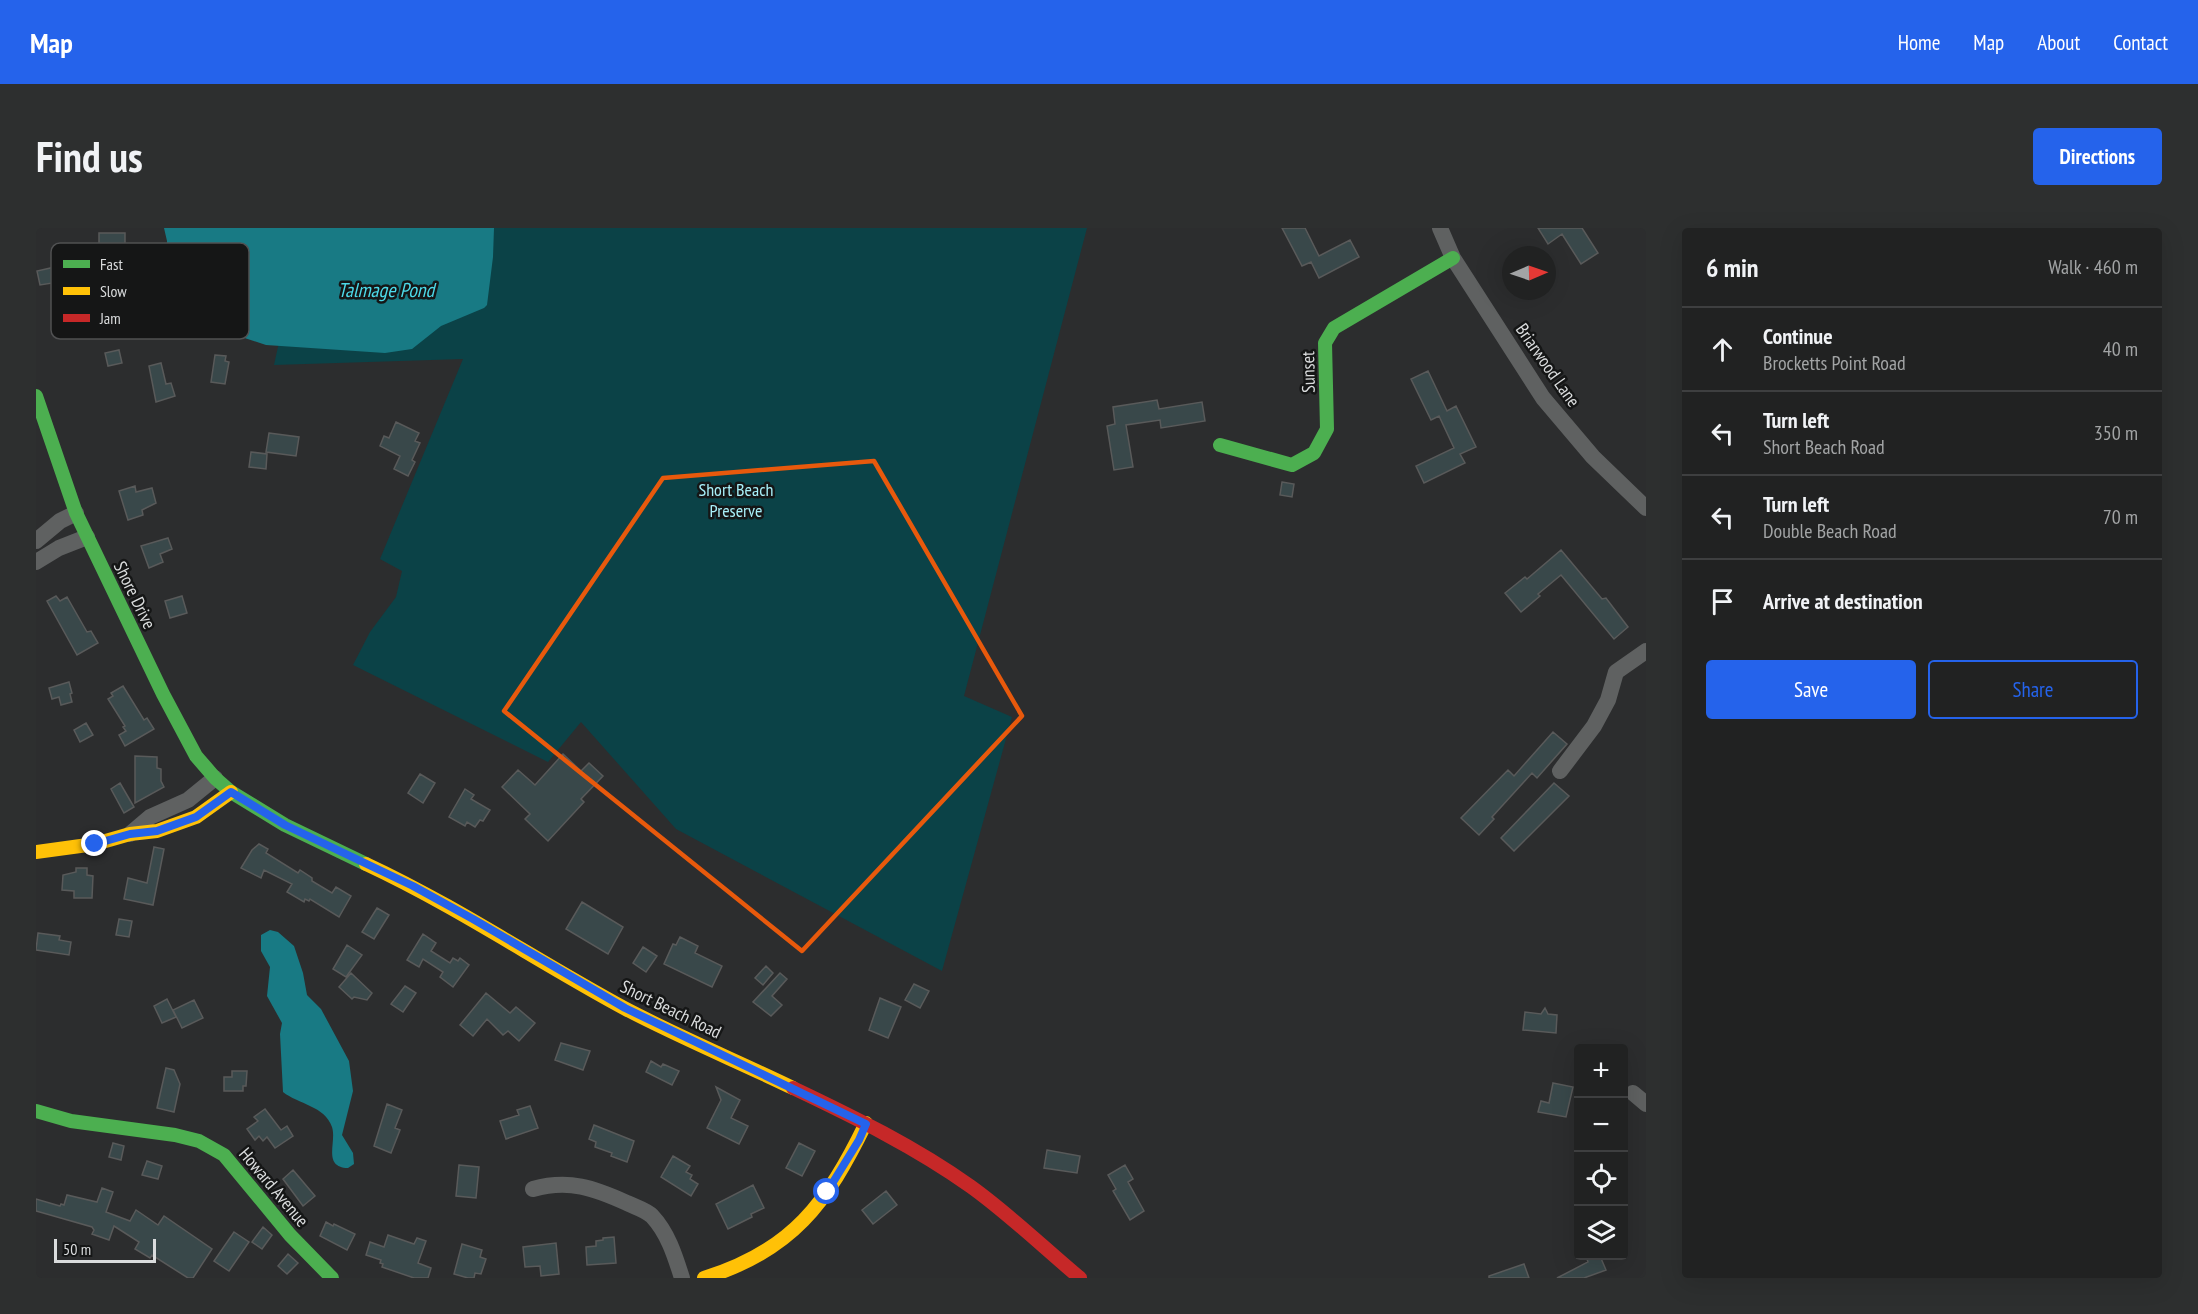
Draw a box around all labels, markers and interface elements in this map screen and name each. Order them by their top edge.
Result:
text: Map [30,24,73,61]
text: Home [1898,29,1940,56]
text: Map [1973,29,2004,56]
text: About [2037,29,2080,56]
text: Contact [2113,29,2168,56]
button: Directions [2033,128,2162,185]
text: Find us [36,129,143,184]
legend [51,243,249,339]
north arrow [1502,246,1556,300]
text: 6 min [1706,251,1759,284]
text: Fast [100,254,123,274]
text: Walk · 460 m [2048,254,2138,280]
water label: Talmage Pond [338,277,437,303]
text: Slow [100,281,127,301]
text: Jam [99,308,121,328]
street label: Briarwood Lane [1511,319,1585,411]
text: Continue [1763,322,1833,350]
icon: ahead [1706,333,1739,366]
text: 40 m [2103,336,2138,362]
text: Brocketts Point Road [1763,350,1906,376]
street label: Sunset [1296,351,1320,393]
text: Turn left [1763,406,1829,434]
icon: left [1706,417,1739,450]
text: 350 m [2094,420,2138,446]
text: Short Beach Road [1763,434,1885,460]
park label: Short Beach Preserve [699,478,773,522]
text: Turn left [1763,490,1829,518]
icon: left [1706,501,1739,534]
text: 70 m [2103,504,2138,530]
text: Double Beach Road [1763,518,1897,544]
street label: Shore Drive [109,557,161,633]
icon: arrive [1706,585,1739,618]
text: Arrive at destination [1763,587,1923,615]
button: Save [1706,660,1916,719]
button: Share [1928,660,2138,719]
route end [81,830,107,856]
street label: Short Beach Road [617,975,725,1043]
map controls [1574,1044,1628,1260]
button: + [1574,1044,1628,1098]
button: − [1574,1098,1628,1152]
street label: Howard Avenue [234,1143,314,1231]
button: locate [1574,1152,1628,1206]
route start [813,1178,839,1204]
button: layers [1574,1206,1628,1260]
scale bar [54,1236,156,1264]
text: 50 m [63,1239,91,1259]

